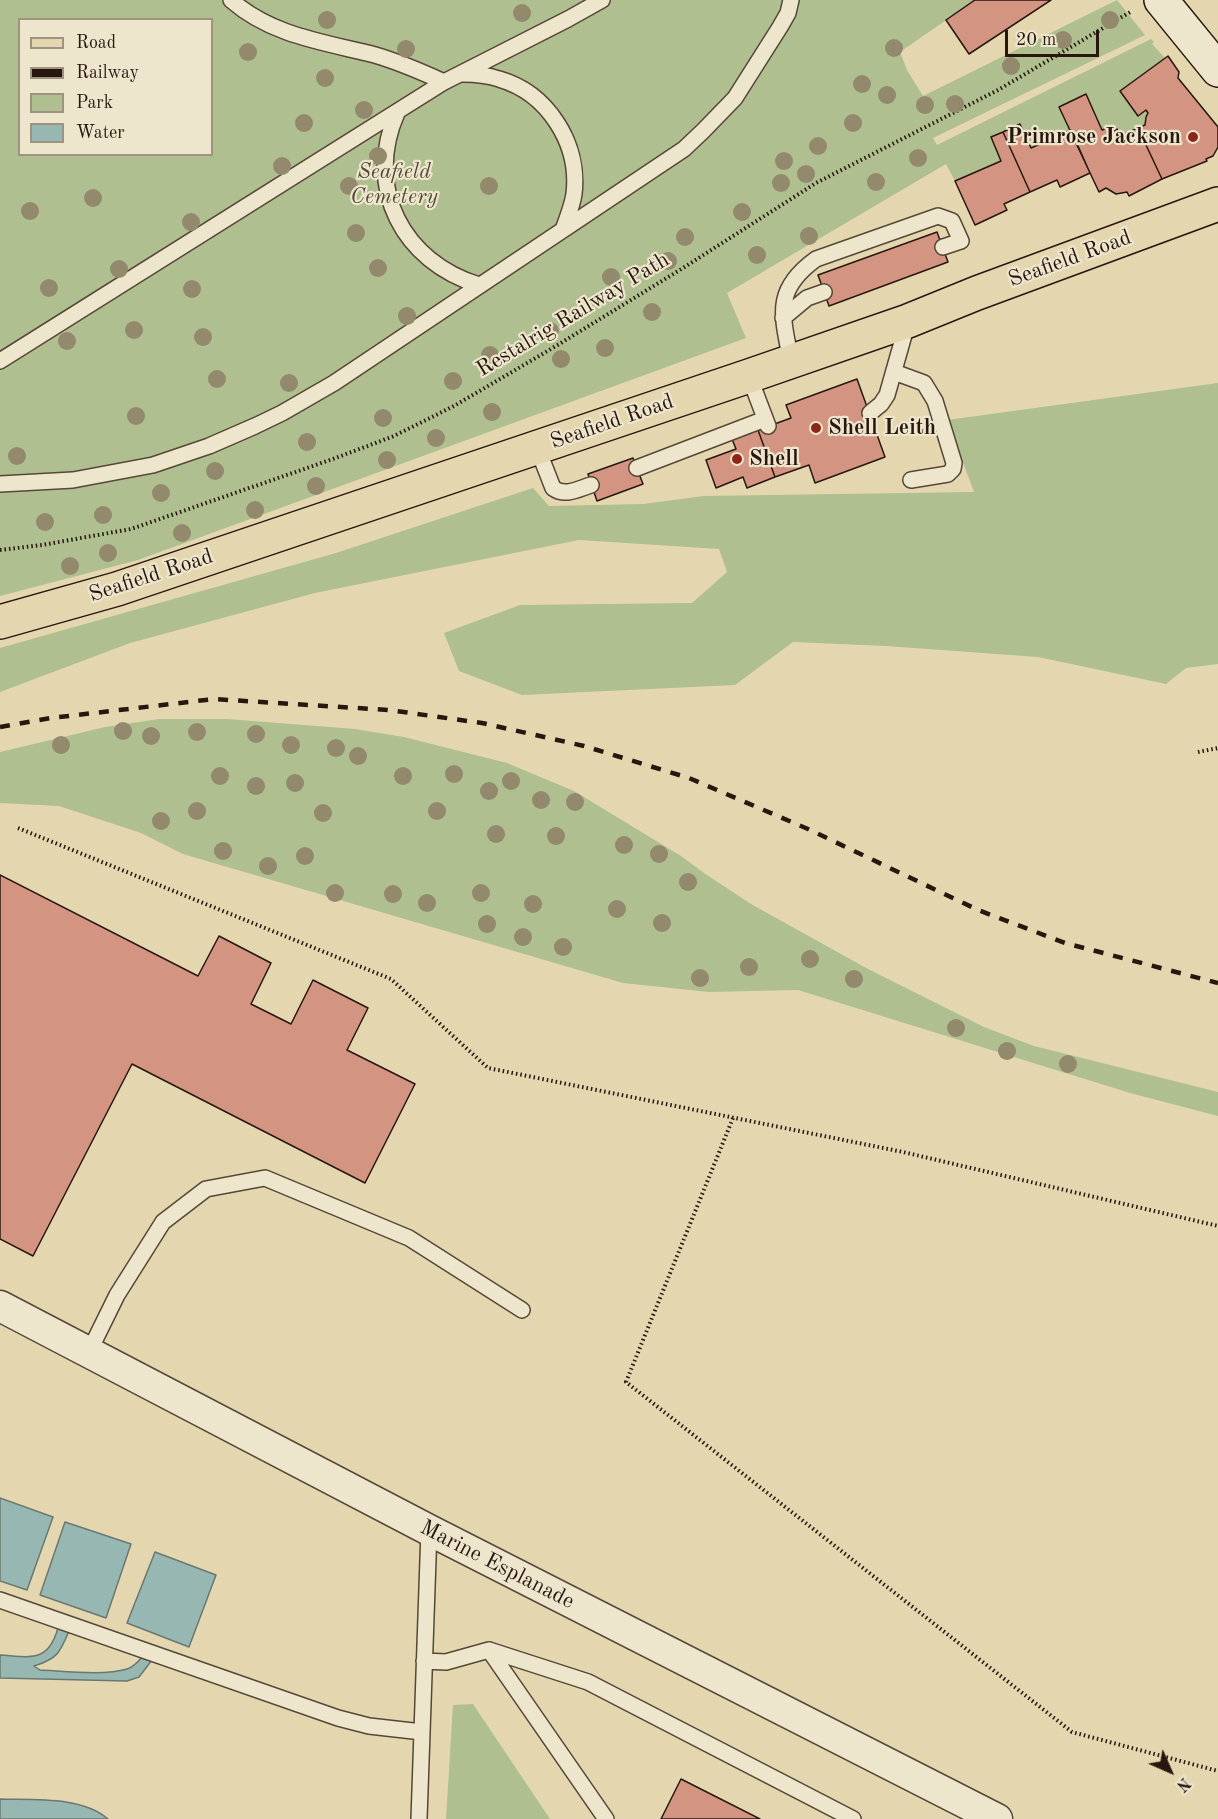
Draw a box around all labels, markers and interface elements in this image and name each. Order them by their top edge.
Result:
legend [18,18,213,156]
scale bar [1008,18,1102,56]
text: 20 m [1016,31,1056,49]
text: Road [76,34,116,52]
text: Railway [76,64,139,82]
text: Park [76,94,113,112]
text: Water [76,124,125,142]
place label: Primrose Jackson [1007,124,1181,150]
marker: Primrose Jackson [1186,130,1200,144]
park label: Seafield Cemetery [350,159,438,210]
street label: Seafield Road [1005,225,1135,293]
street label: Restalrig Railway Path [472,247,674,383]
street label: Seafield Road [547,389,677,455]
place label: Shell Leith [828,415,936,441]
marker: Shell Leith [809,421,823,435]
place label: Shell [749,446,799,472]
marker: Shell [730,452,744,466]
street label: Seafield Road [86,544,216,608]
street label: Marine Esplanade [415,1515,579,1615]
north arrow [1140,1741,1200,1801]
text: N [1173,1774,1193,1794]

